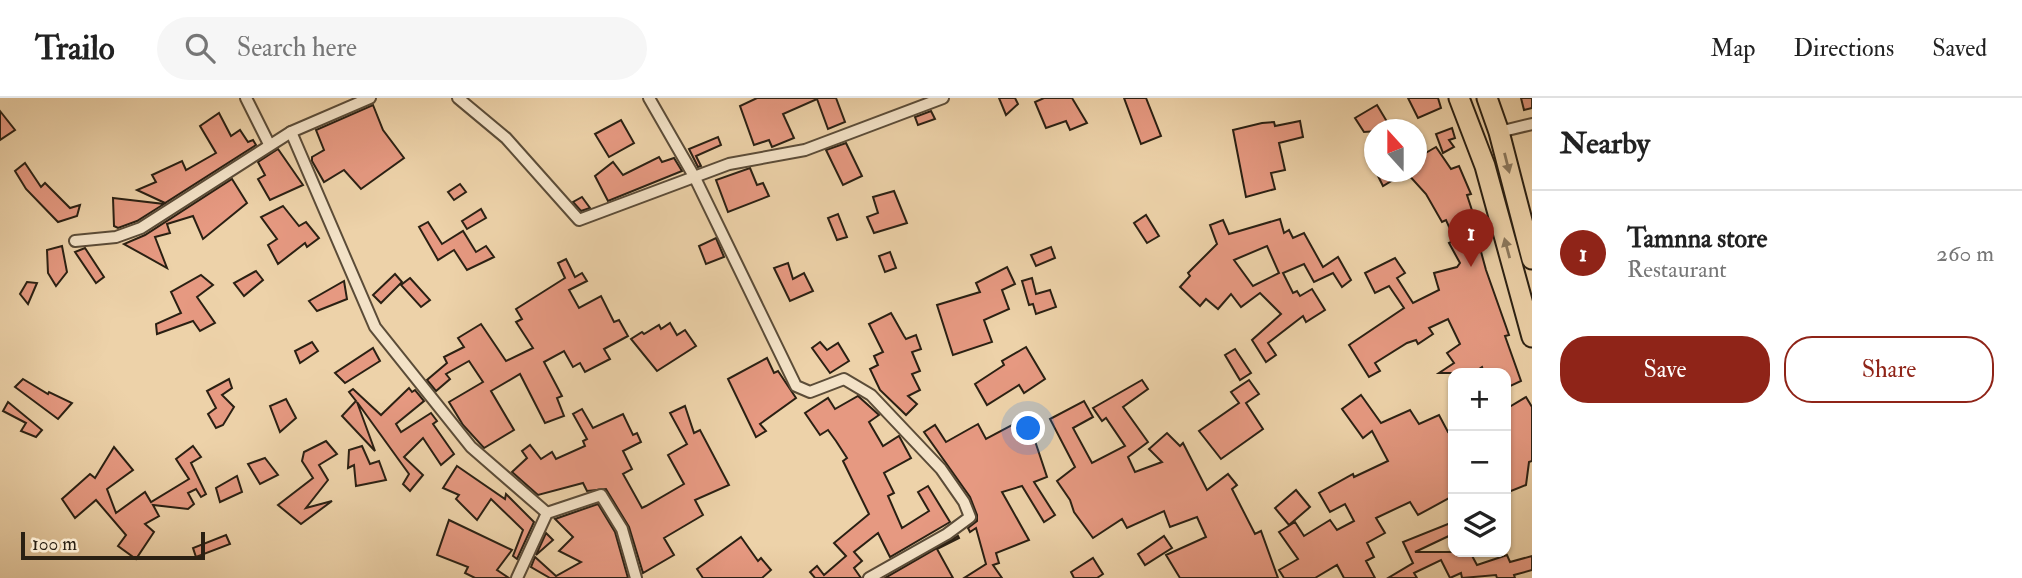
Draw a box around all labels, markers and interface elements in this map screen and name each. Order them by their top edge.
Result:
search box [157,17,647,80]
text: Trailo [35,28,115,69]
icon: search [181,29,219,67]
text: Search here [237,32,357,64]
text: Map [1710,33,1755,64]
text: Directions [1793,33,1894,64]
text: Saved [1932,33,1987,64]
north arrow [1364,119,1427,182]
text: Nearby [1560,125,1650,162]
one-way arrow [1502,152,1513,174]
pin: 1 [1448,209,1494,267]
text: Tamnna store [1627,223,1768,255]
one-way arrow [1502,237,1512,258]
text: 1 [1579,239,1587,268]
text: 260 m [1936,239,1994,268]
text: Restaurant [1627,255,1727,284]
button: Save [1560,336,1770,403]
button: Share [1784,336,1994,403]
map controls [1448,368,1511,557]
button: + [1448,368,1511,431]
your location [1011,411,1045,445]
button: − [1448,431,1511,494]
button: layers [1448,494,1511,557]
scale bar [21,529,205,561]
text: 100 m [32,532,77,556]

